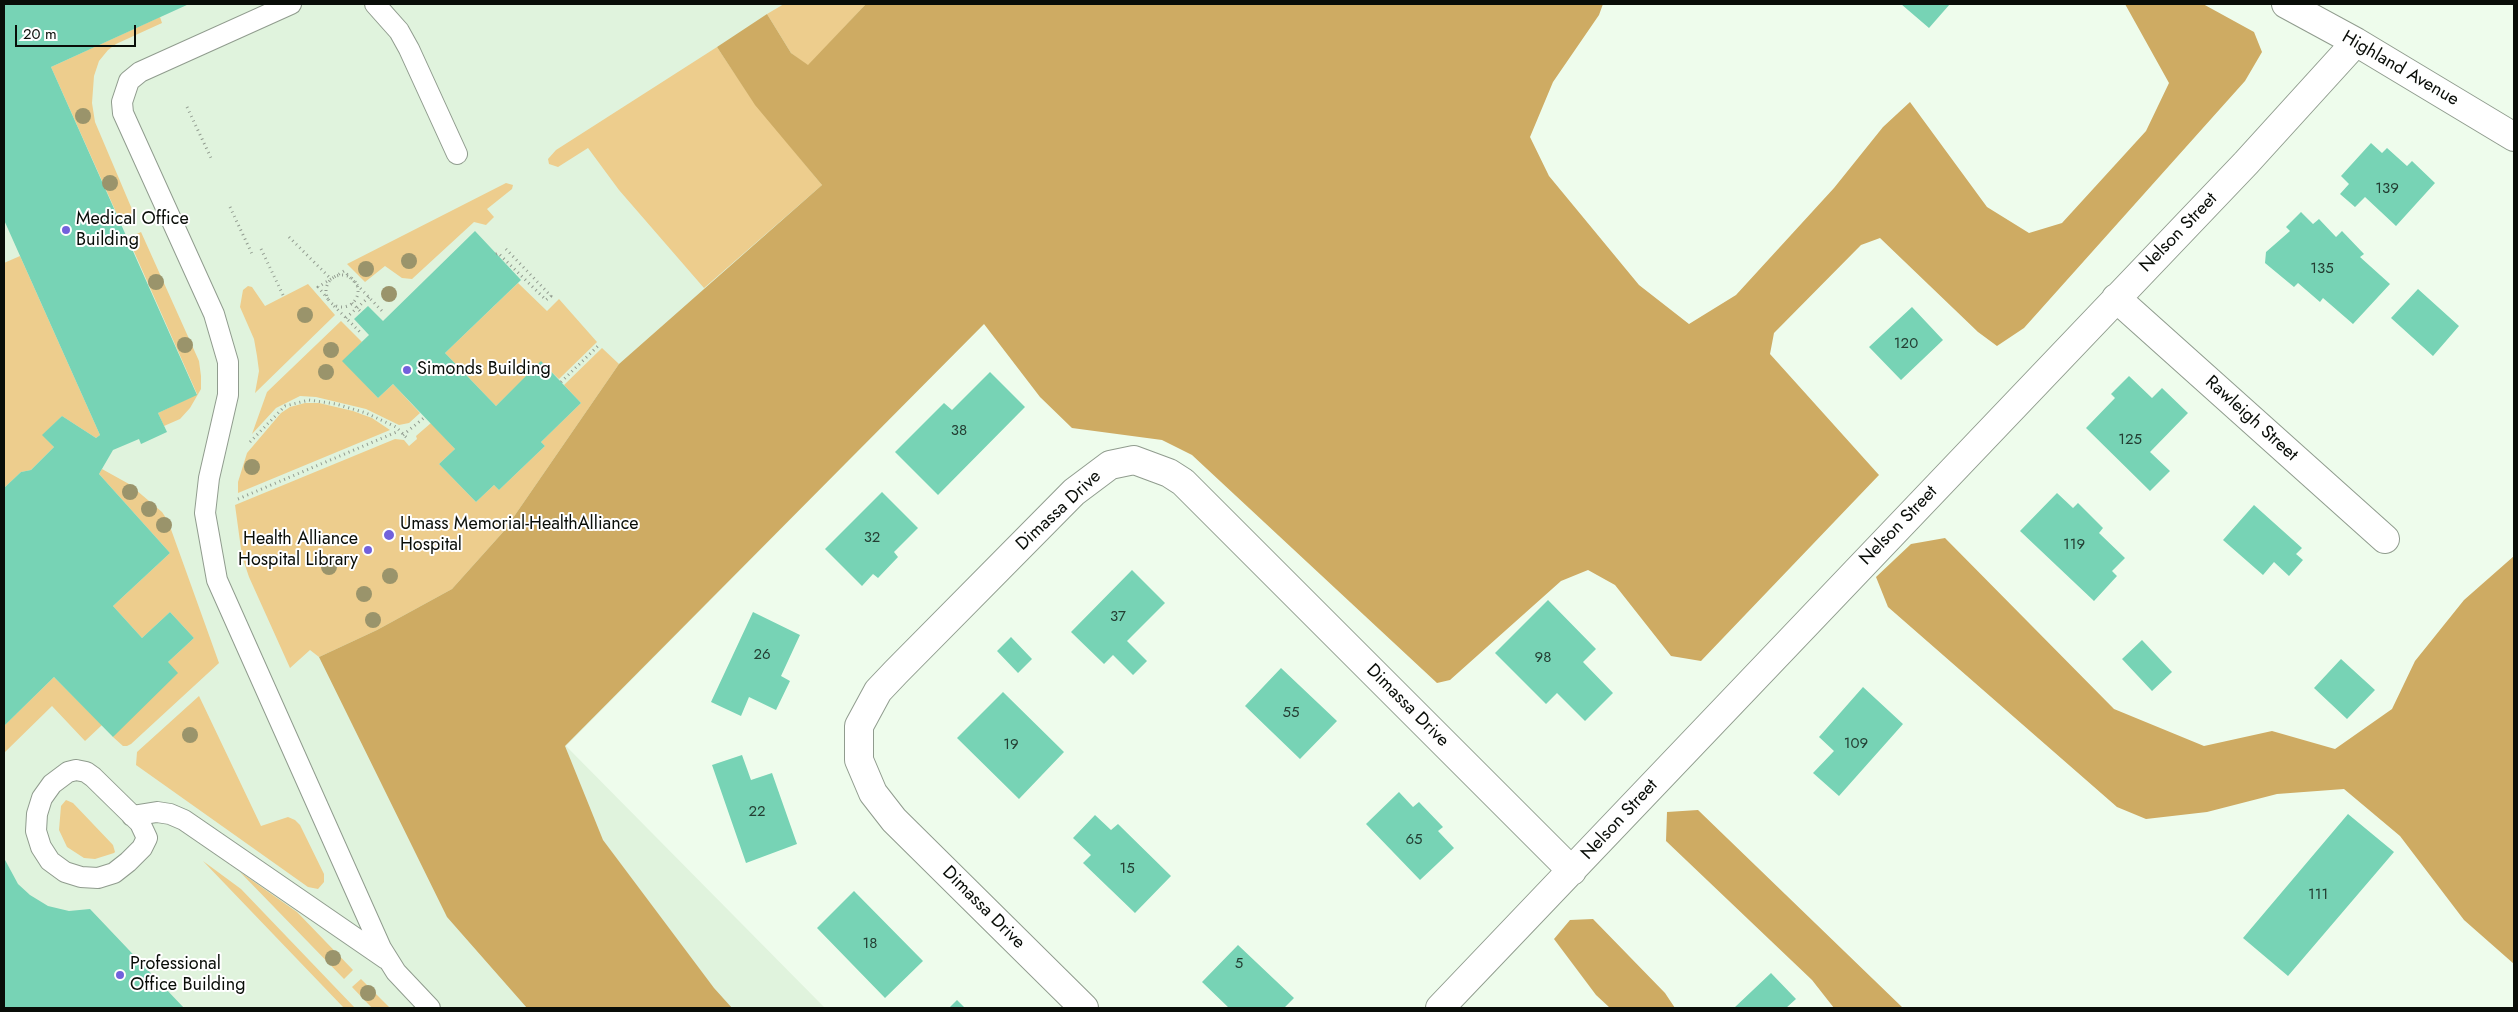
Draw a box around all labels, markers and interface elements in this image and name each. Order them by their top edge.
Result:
scale bar [18,15,139,47]
text: 20 m [23,23,57,45]
street label: Highland Avenue [2338,27,2462,111]
house number: 139 [2375,180,2399,198]
street label: Nelson Street [2136,189,2222,277]
place label: Medical Office Building [76,209,189,252]
marker: Medical Office Building [60,224,72,236]
house number: 135 [2310,260,2334,278]
house number: 120 [1894,335,1918,353]
place label: Simonds Building [417,359,551,381]
marker: Simonds Building [401,364,413,376]
street label: Rawleigh Street [2200,372,2302,466]
house number: 38 [951,422,967,440]
house number: 125 [2118,431,2142,449]
street label: Dimassa Drive [1012,466,1106,556]
street label: Nelson Street [1856,482,1942,570]
place label: Umass Memorial-HealthAlliance Hospital [400,514,639,556]
marker: Umass Memorial-HealthAlliance Hospital [382,528,396,542]
place label: Health Alliance Hospital Library [238,529,358,572]
house number: 32 [864,529,880,547]
house number: 119 [2063,536,2085,554]
marker: Health Alliance Hospital Library [362,544,374,556]
house number: 37 [1110,608,1126,626]
house number: 26 [753,646,771,664]
house number: 98 [1535,649,1551,667]
street label: Dimassa Drive [1361,660,1453,752]
house number: 55 [1283,704,1299,722]
house number: 109 [1844,735,1868,753]
house number: 19 [1003,736,1019,754]
street label: Nelson Street [1577,775,1663,865]
house number: 22 [748,803,766,821]
house number: 65 [1405,831,1423,849]
house number: 15 [1119,860,1135,878]
street label: Dimassa Drive [937,862,1029,954]
house number: 111 [2308,886,2328,904]
house number: 18 [863,935,877,953]
place label: Professional Office Building [130,954,245,996]
house number: 5 [1235,955,1243,973]
marker: Professional Office Building [114,969,126,981]

